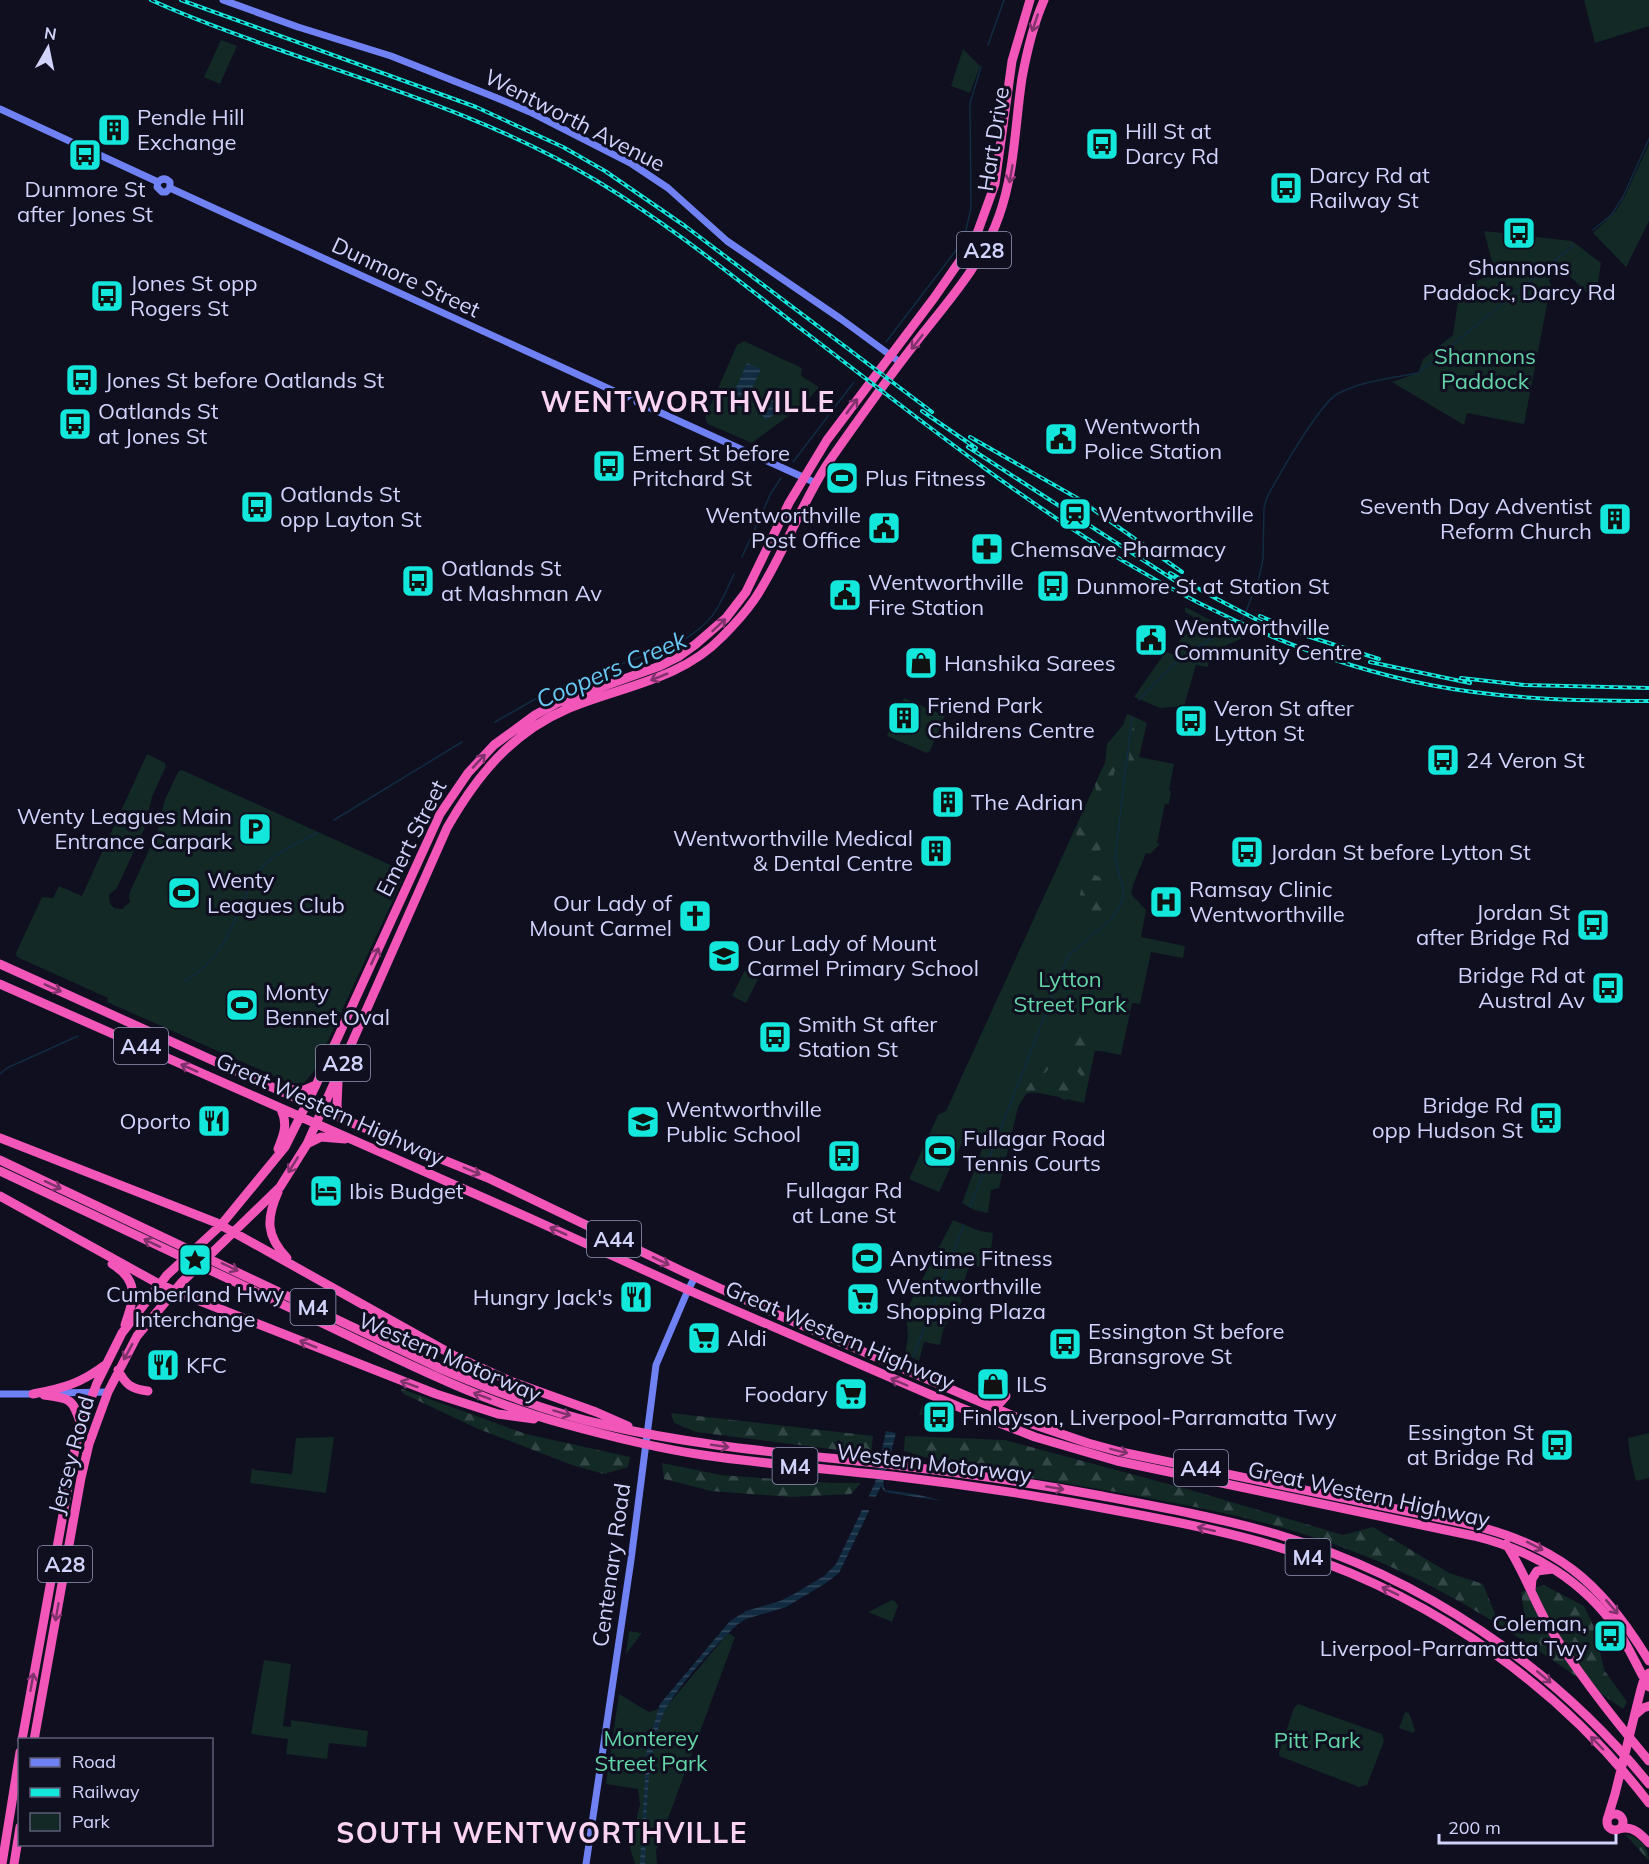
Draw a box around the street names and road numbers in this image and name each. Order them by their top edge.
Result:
street label: Wentworth Avenue [480,62,670,178]
street label: Hart Drive [971,85,1015,193]
street label: Dunmore Street [327,230,485,324]
road number: A28 [957,232,1011,268]
street label: Emert Street [370,775,452,901]
road number: A44 [114,1028,168,1064]
road number: A28 [316,1045,370,1081]
street label: Great Western Highway [212,1046,449,1172]
road number: A44 [587,1221,641,1257]
street label: Great Western Highway [721,1274,959,1396]
road number: M4 [290,1289,336,1325]
street label: Western Motorway [354,1306,546,1408]
street label: Jersey Road [42,1393,100,1517]
street label: Western Motorway [835,1437,1033,1489]
road number: M4 [772,1448,818,1484]
road number: A44 [1174,1450,1228,1486]
street label: Great Western Highway [1246,1455,1493,1533]
street label: Centenary Road [586,1481,636,1649]
road number: M4 [1286,1539,1330,1575]
road number: A28 [38,1546,92,1582]

